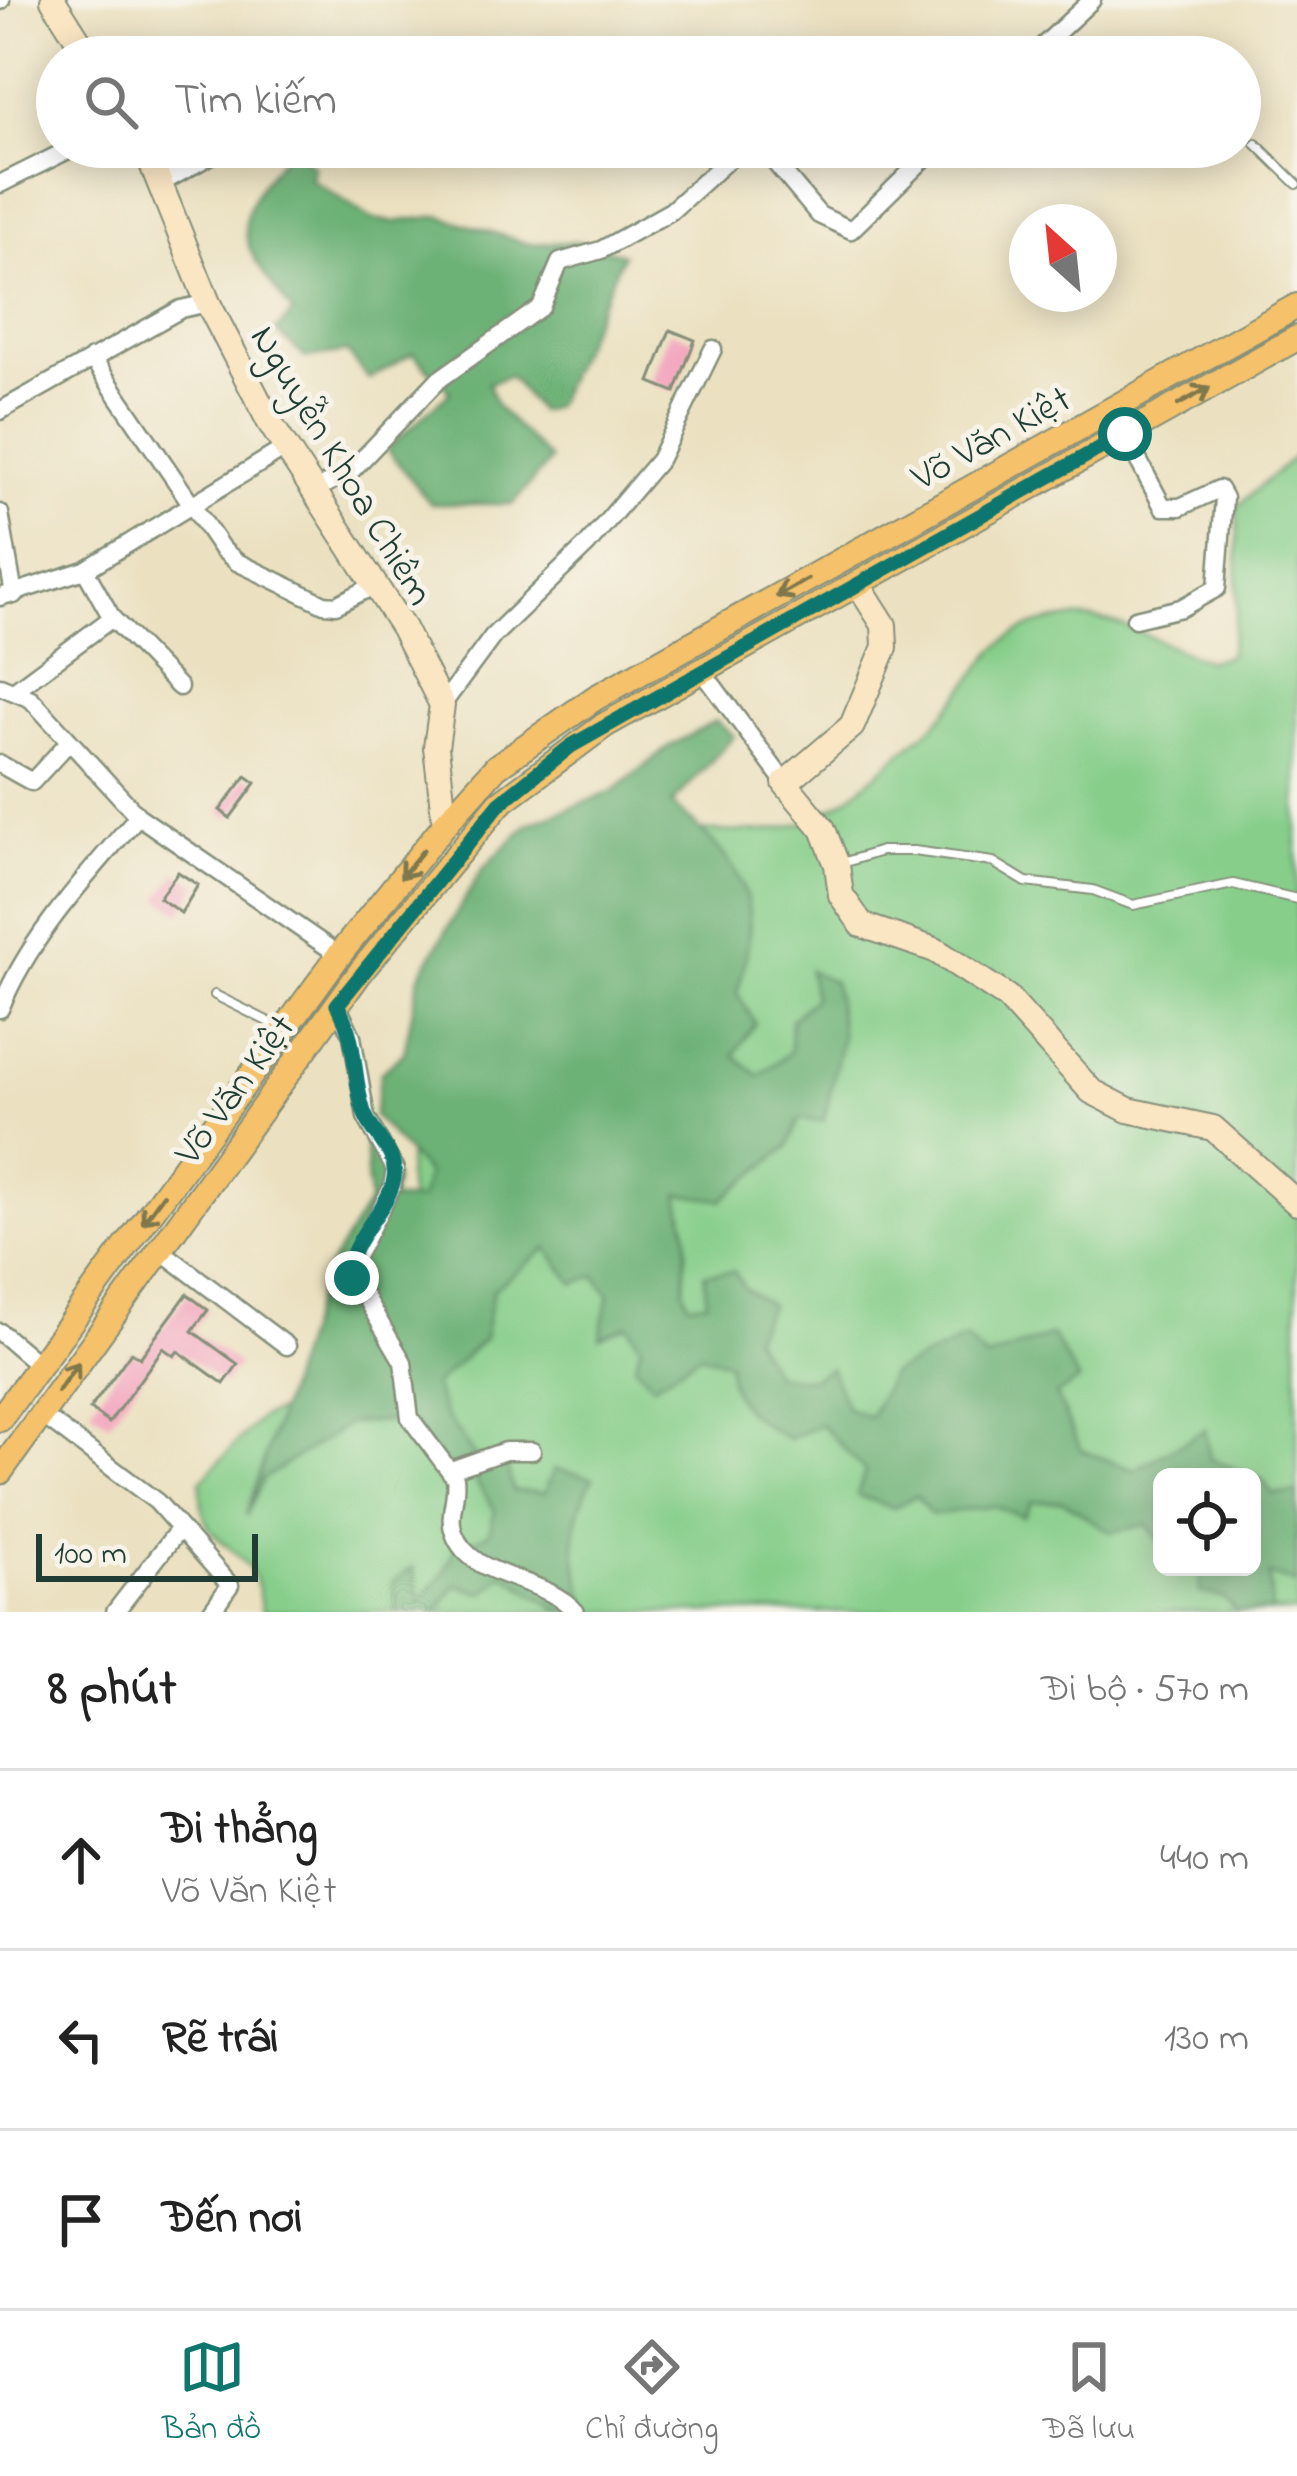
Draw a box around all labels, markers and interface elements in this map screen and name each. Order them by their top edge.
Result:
search box [36,36,1261,168]
icon: search [78,69,144,135]
text: Tìm kiếm [174,69,337,135]
north arrow [1009,204,1117,312]
street label: Nguyễn Khoa Chiêm [234,315,447,618]
street label: Võ Văn Kiệt [901,373,1082,508]
one-way arrow [1176,383,1211,407]
route start [1098,407,1152,461]
one-way arrow [775,577,810,600]
one-way arrow [399,848,427,879]
street label: Võ Văn Kiệt [162,1003,311,1179]
one-way arrow [141,1192,166,1225]
route end [325,1251,379,1305]
one-way arrow [55,1361,81,1394]
map controls [1153,1468,1261,1576]
button: locate [1153,1468,1261,1576]
scale bar [36,1528,258,1581]
text: 100 m [54,1531,127,1579]
text: 8 phút [48,1653,176,1728]
text: Đi bộ · 570 m [1041,1662,1249,1719]
text: Đi thẳng [162,1798,318,1864]
icon: ahead [48,1827,114,1893]
text: 440 m [1160,1831,1249,1888]
text: Võ Văn Kiệt [162,1864,337,1921]
icon: left [48,2007,114,2073]
text: Rẽ trái [162,2007,278,2073]
text: 130 m [1164,2011,1249,2068]
icon: arrive [48,2187,114,2253]
text: Đến nơi [162,2187,302,2253]
tab: Bản đồ [162,2334,261,2454]
tab: Chỉ đường [585,2334,719,2454]
tab: Đã lưu [1043,2334,1135,2454]

